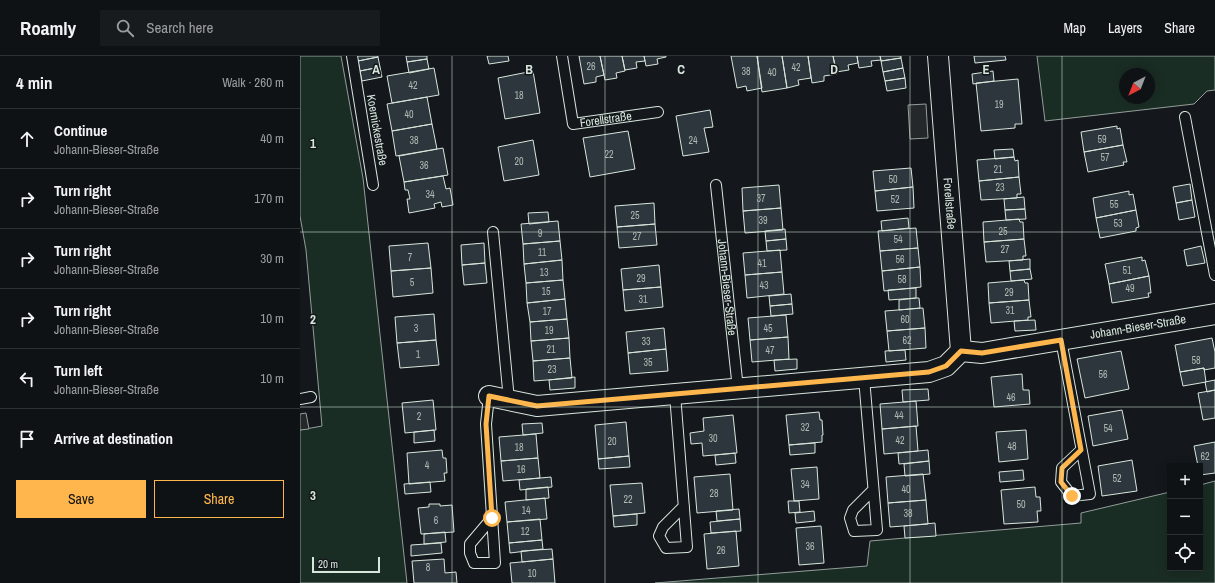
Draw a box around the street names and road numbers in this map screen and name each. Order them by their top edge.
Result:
street label: Koernickestraße [363,93,391,167]
street label: Forellstraße [579,108,633,131]
street label: Forellstraße [940,177,960,230]
street label: Johann-Bieser-Straße [714,238,740,336]
street label: Johann-Bieser-Straße [1089,311,1187,343]

